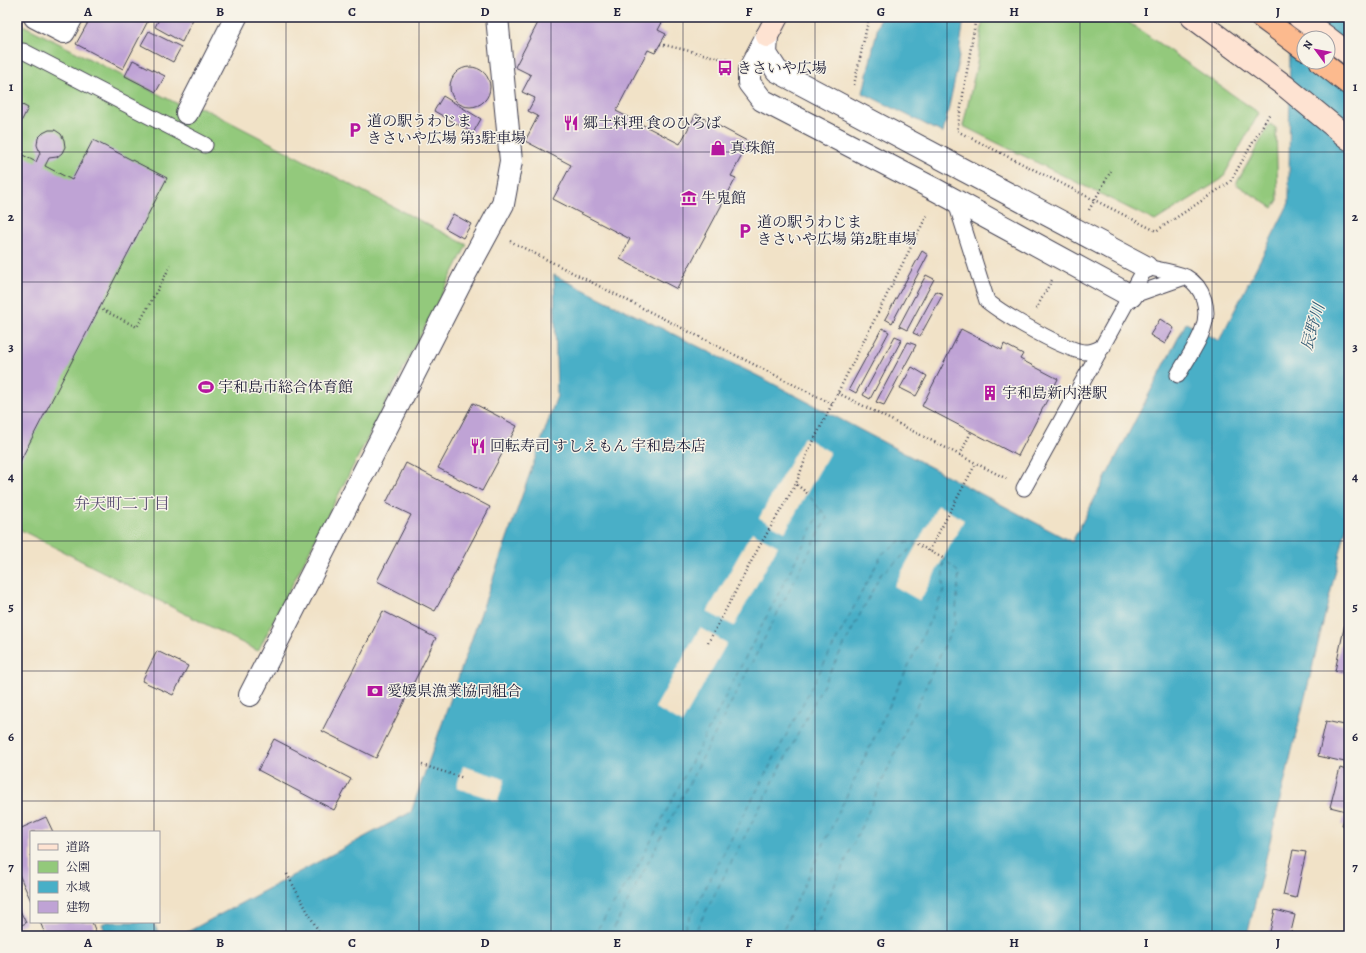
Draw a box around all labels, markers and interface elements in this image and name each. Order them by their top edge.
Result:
text: A [83,3,93,20]
text: B [216,3,224,20]
text: C [348,3,356,20]
text: D [480,3,490,20]
text: E [613,3,621,20]
text: F [746,3,753,20]
text: G [877,3,885,20]
text: H [1009,3,1019,20]
text: I [1144,3,1149,20]
text: J [1276,3,1280,20]
north arrow [1296,30,1336,70]
text: N [1299,38,1316,52]
place label: きさいや広場 [737,58,827,78]
bus stop icon: きさいや広場 [716,59,734,77]
text: 1 [9,78,14,95]
text: 1 [1353,78,1358,95]
place label: 道の駅うわじま きさいや広場 第3駐車場 [367,111,526,148]
place label: 郷土料理 食のひろば [583,113,721,133]
restaurant icon: 郷土料理 食のひろば [562,114,580,132]
parking icon: 道の駅うわじま きさいや広場 第3駐車場 [346,121,364,139]
place label: 真珠館 [730,138,775,158]
shop icon: 真珠館 [709,139,727,157]
place label: 牛鬼館 [701,188,746,208]
museum icon: 牛鬼館 [680,189,698,207]
text: 2 [8,208,15,225]
text: 2 [1352,208,1359,225]
place label: 道の駅うわじま きさいや広場 第2駐車場 [757,212,917,249]
parking icon: 道の駅うわじま きさいや広場 第2駐車場 [736,222,754,240]
water label: 辰野川 [1296,299,1331,353]
text: 3 [8,338,14,355]
text: 3 [1352,338,1358,355]
place label: 宇和島市総合体育館 [218,377,353,397]
sports icon: 宇和島市総合体育館 [197,378,215,396]
place label: 宇和島新内港駅 [1002,383,1107,403]
building icon: 宇和島新内港駅 [981,384,999,402]
place label: 回転寿司 すしえもん 宇和島本店 [490,436,706,456]
restaurant icon: 回転寿司 すしえもん 宇和島本店 [469,437,487,455]
text: 4 [8,468,14,485]
text: 4 [1352,468,1358,485]
district label: 弁天町二丁目 [74,493,170,515]
text: 5 [8,598,14,615]
text: 5 [1352,598,1358,615]
place label: 愛媛県漁業協同組合 [387,681,522,701]
bank icon: 愛媛県漁業協同組合 [366,682,384,700]
text: 6 [8,728,14,745]
text: 6 [1352,728,1358,745]
legend [30,831,160,923]
text: 道路 [66,839,90,855]
text: 7 [8,858,14,875]
text: 7 [1352,858,1358,875]
text: 公園 [66,859,90,875]
text: 水域 [66,879,90,895]
text: 建物 [66,899,90,915]
text: A [83,934,93,951]
text: B [216,934,224,951]
text: C [348,934,356,951]
text: D [480,934,490,951]
text: E [613,934,621,951]
text: F [746,934,753,951]
text: G [877,934,885,951]
text: H [1009,934,1019,951]
text: I [1144,934,1149,951]
text: J [1276,934,1280,951]

